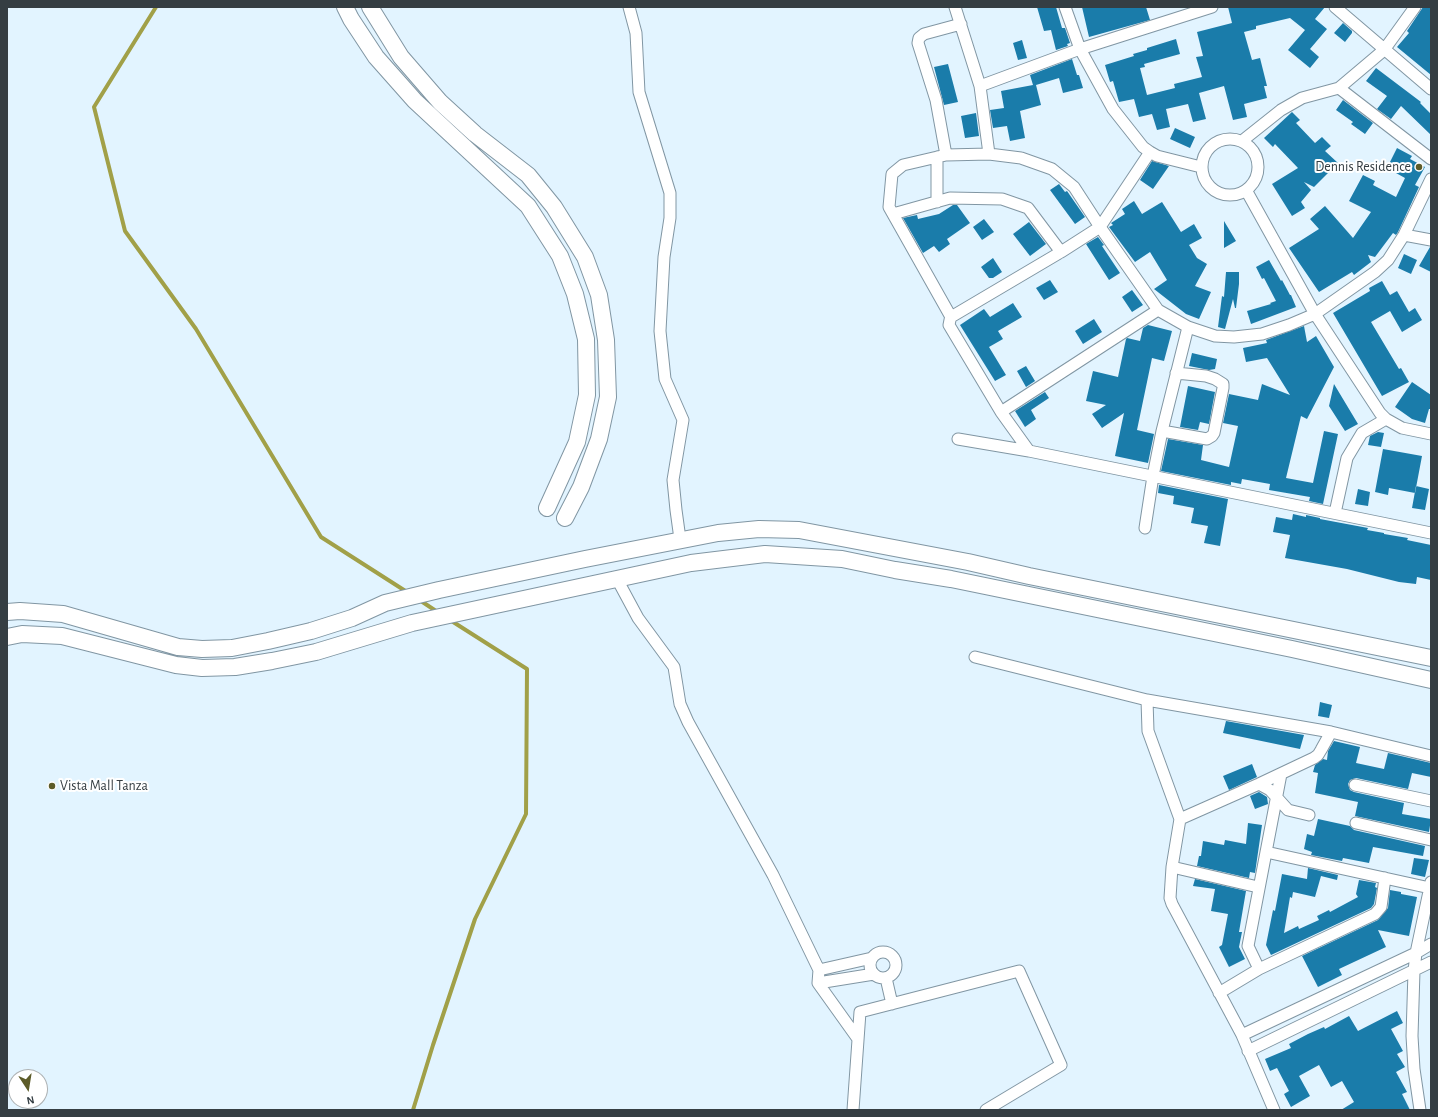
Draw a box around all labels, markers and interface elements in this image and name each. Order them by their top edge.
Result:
place label: Dennis Residence [1315,159,1411,175]
marker: Dennis Residence [1414,162,1424,172]
place label: Vista Mall Tanza [60,778,148,794]
marker: Vista Mall Tanza [47,781,57,791]
north arrow [8,1069,48,1109]
text: N [26,1094,35,1106]

